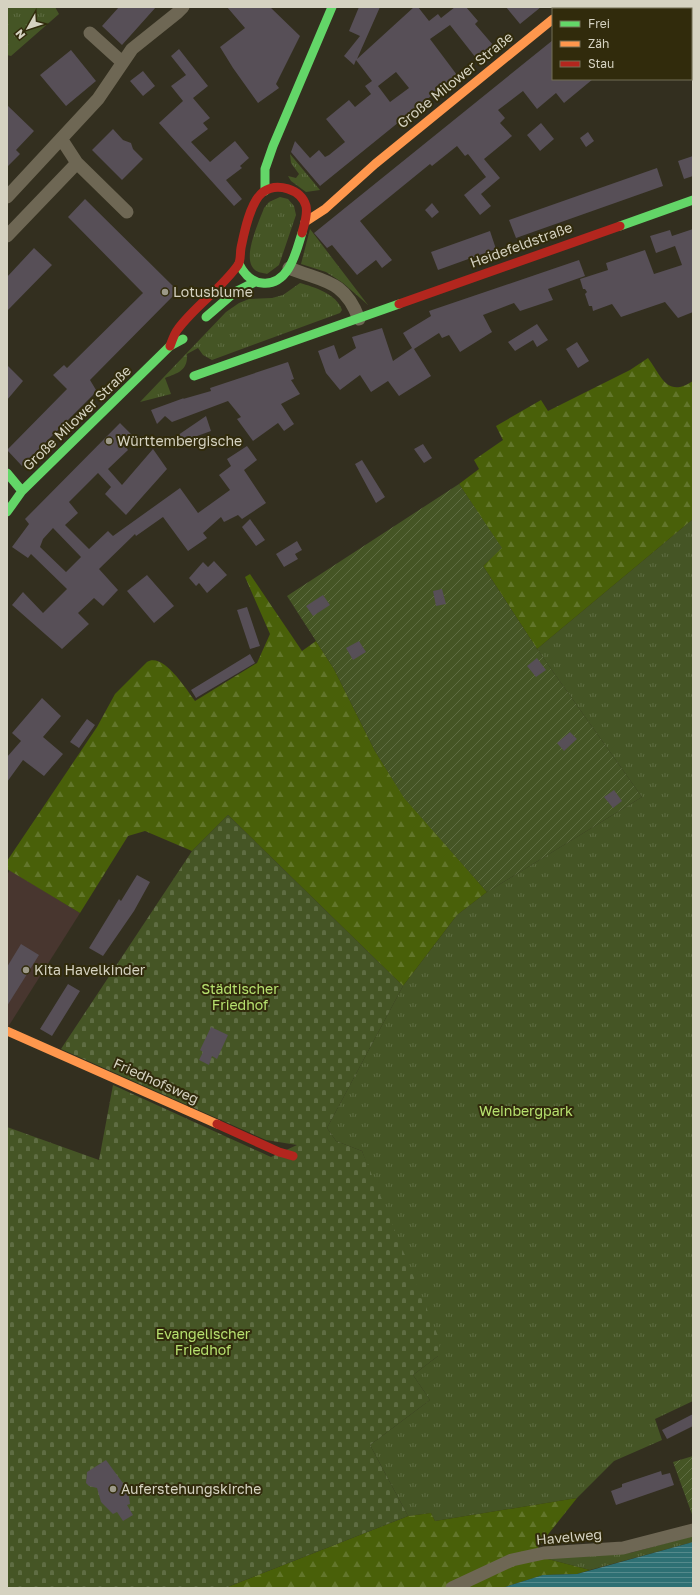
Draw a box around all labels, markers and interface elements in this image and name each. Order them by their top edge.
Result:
north arrow [8,8,48,48]
legend [552,8,692,80]
text: Frei [588,16,610,31]
text: N [12,27,28,42]
street label: Große Milower Straße [393,28,516,131]
text: Zäh [588,36,609,51]
text: Stau [588,56,614,71]
street label: Heidefeldstraße [467,218,574,271]
place label: Lotusblume [173,283,253,300]
marker: Lotusblume [160,287,170,297]
street label: Große Milower Straße [19,362,134,474]
place label: Württembergische [117,432,242,449]
marker: Württembergische [104,436,114,446]
place label: Kita Havelkinder [34,961,146,978]
marker: Kita Havelkinder [21,965,31,975]
park label: Städtischer Friedhof [201,980,279,1013]
street label: Friedhofsweg [111,1054,202,1107]
park label: Weinbergpark [479,1102,573,1119]
park label: Evangelischer Friedhof [156,1325,251,1358]
place label: Auferstehungskirche [121,1480,261,1497]
marker: Auferstehungskirche [108,1484,118,1494]
street label: Havelweg [535,1525,603,1548]

